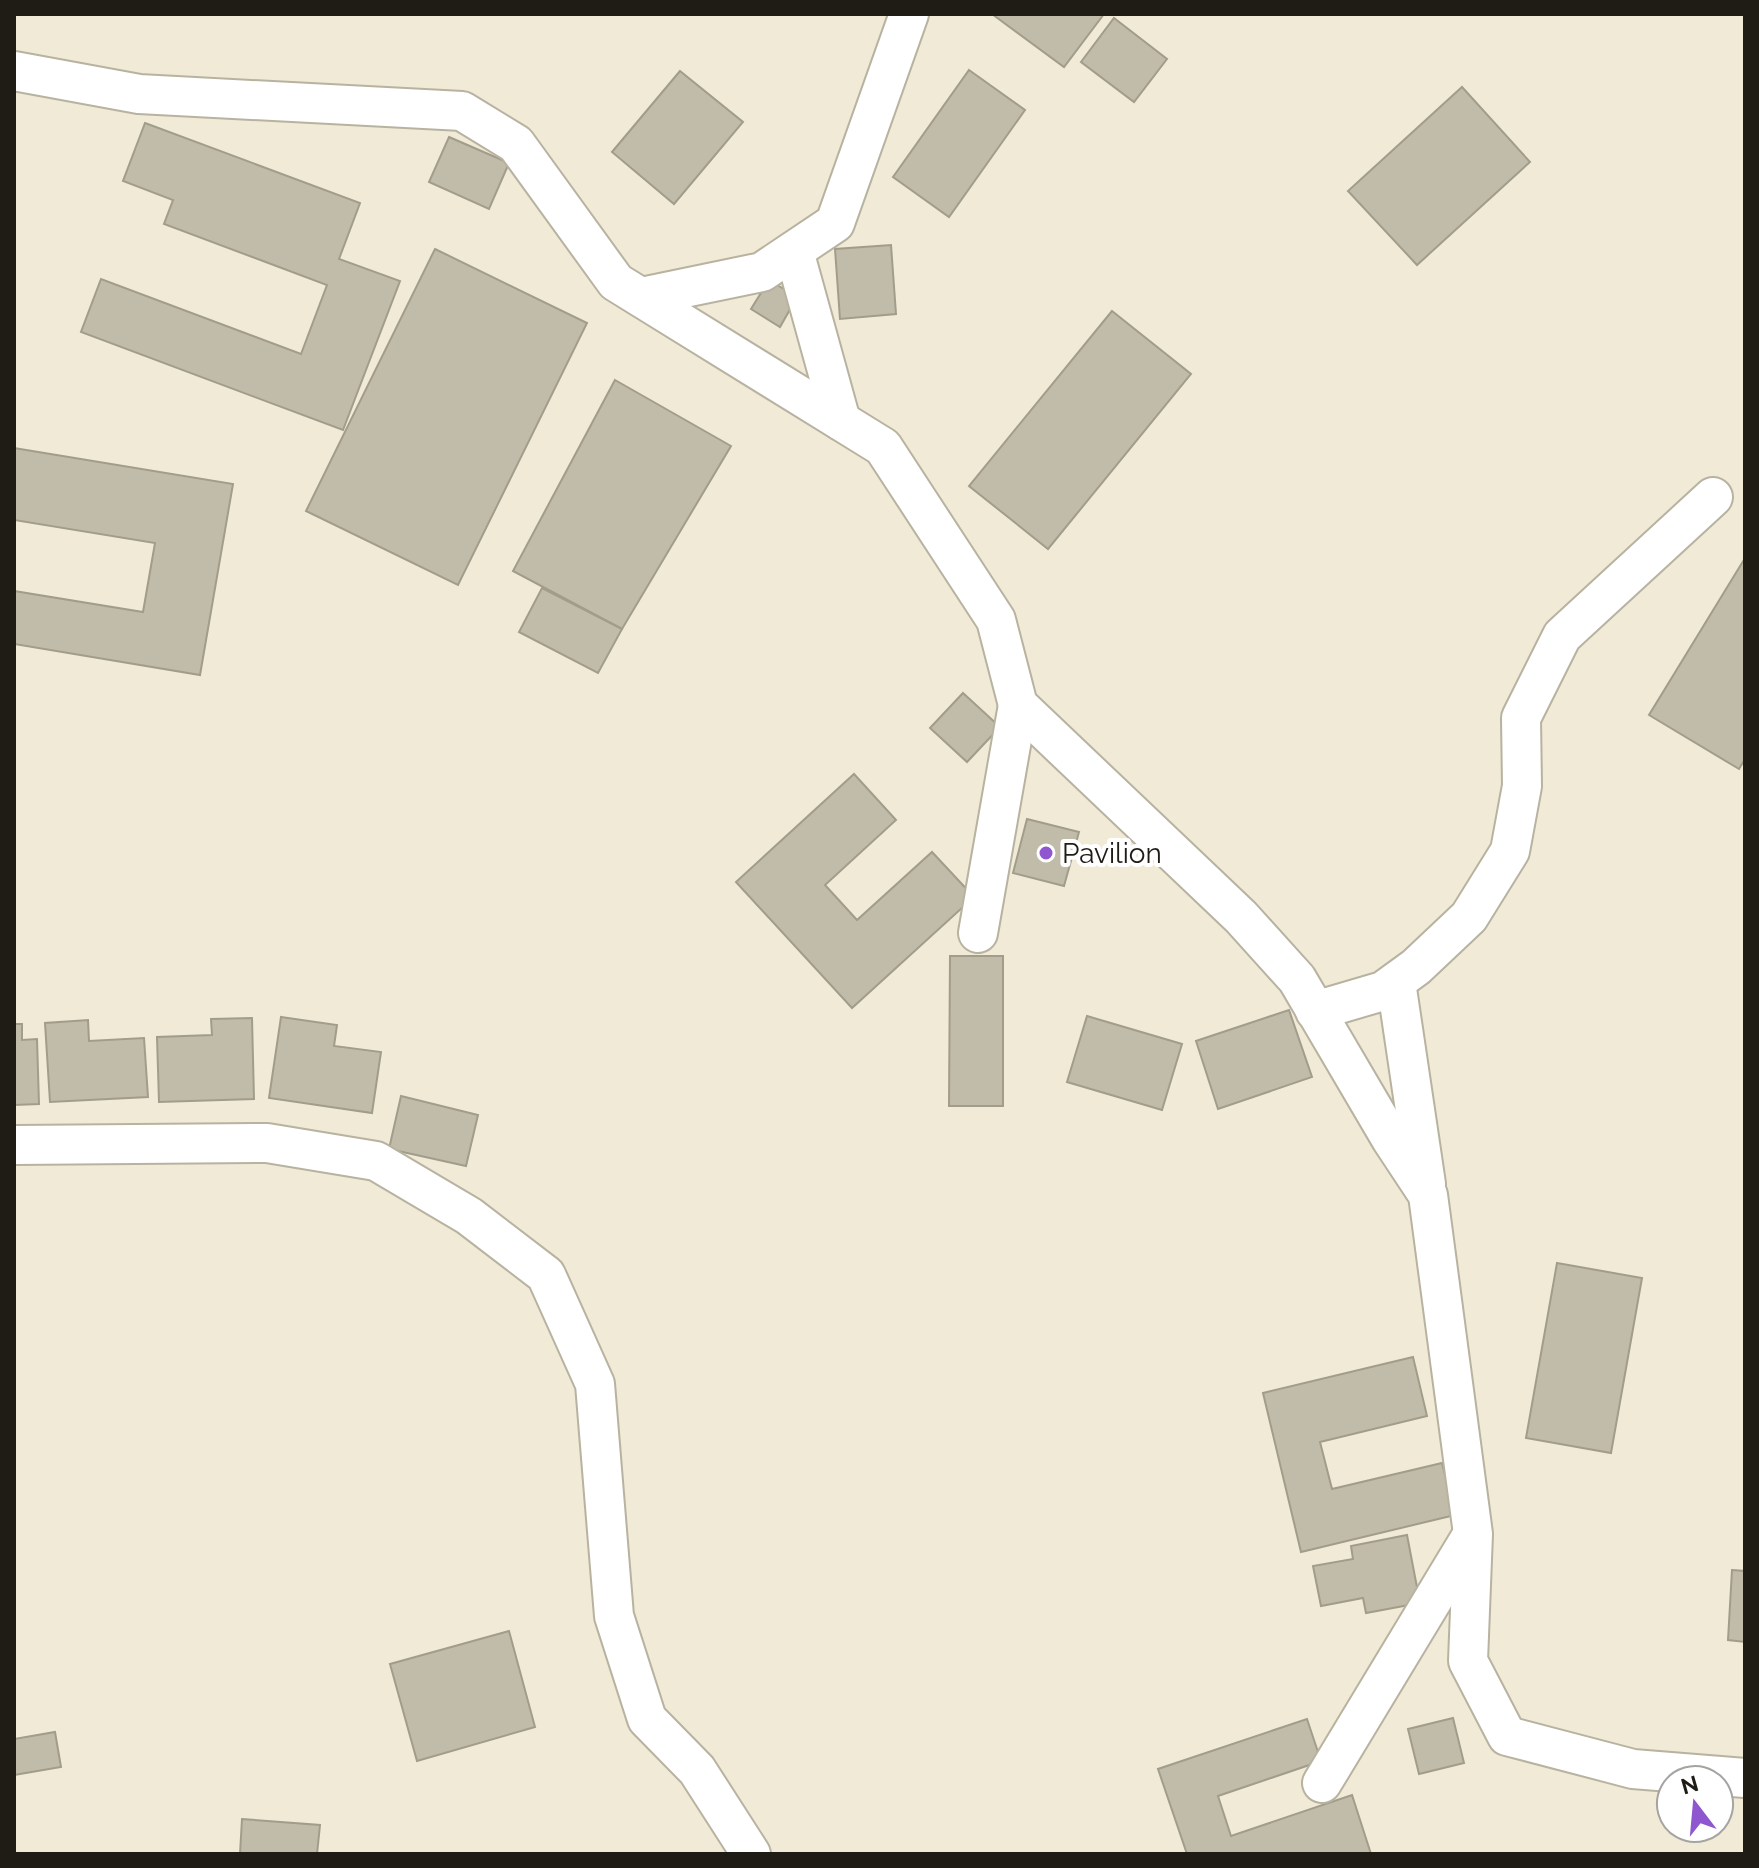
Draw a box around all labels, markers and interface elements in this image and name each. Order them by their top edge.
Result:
place label: Pavilion [1062,837,1162,870]
marker: Pavilion [1037,844,1055,862]
north arrow [1655,1764,1735,1844]
text: N [1678,1770,1701,1800]

